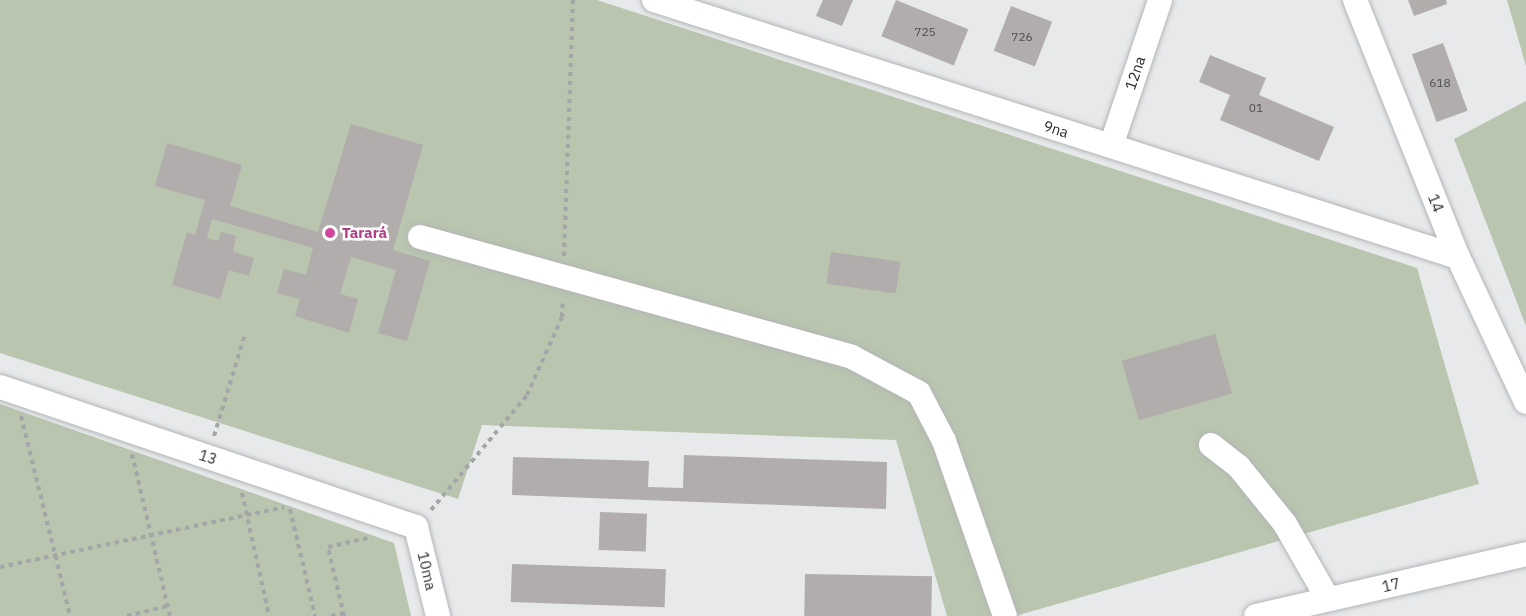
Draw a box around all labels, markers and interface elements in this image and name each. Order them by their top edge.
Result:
house number: 725 [914,25,936,39]
house number: 726 [1011,30,1033,44]
street label: 12na [1121,54,1149,92]
house number: 618 [1429,76,1451,90]
house number: 01 [1249,101,1263,115]
street label: 9na [1041,116,1071,142]
street label: 14 [1424,191,1448,215]
place label: Tarará [342,224,387,242]
marker: Tarará [323,226,337,240]
street label: 13 [197,446,219,468]
street label: 10ma [414,550,440,592]
street label: 17 [1380,574,1402,596]

